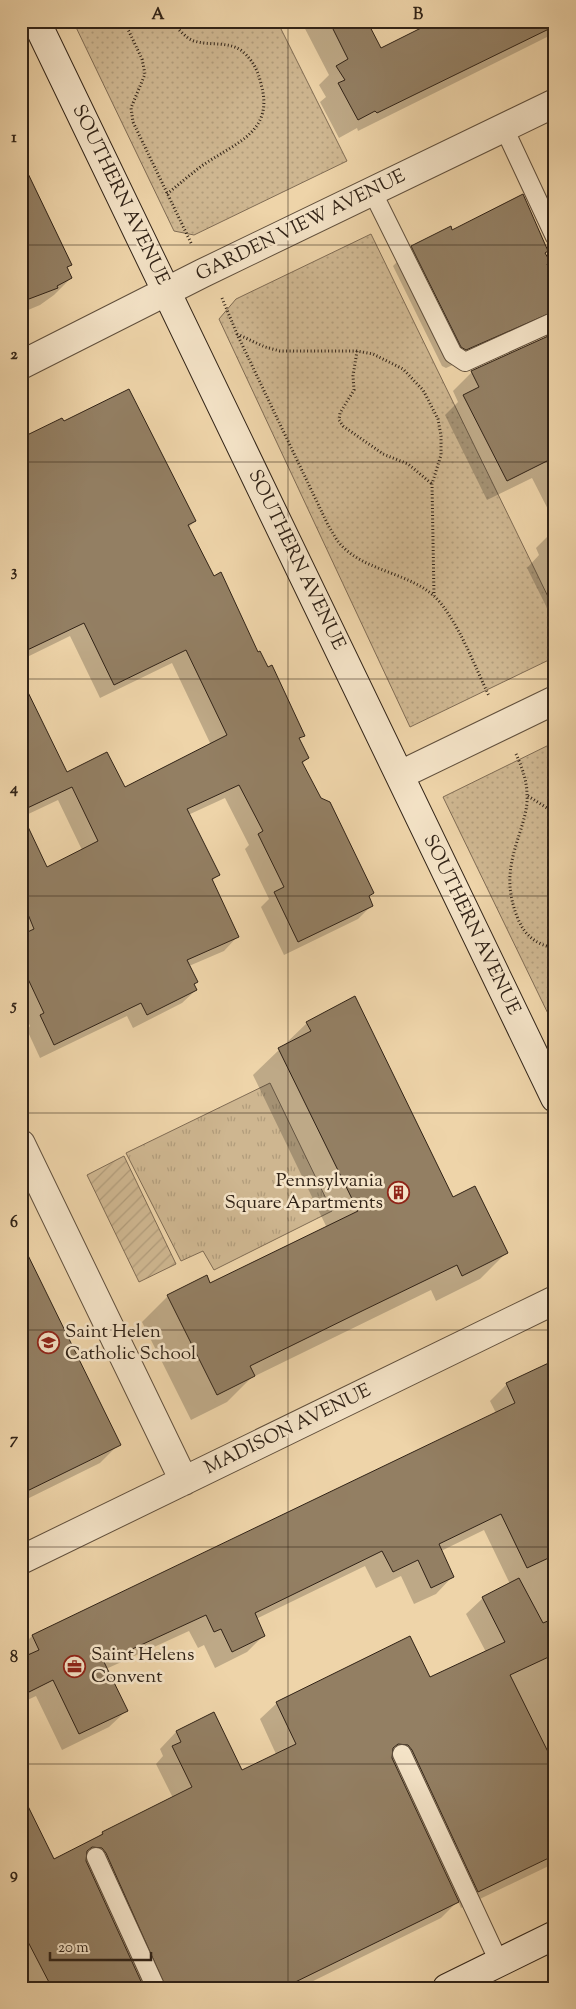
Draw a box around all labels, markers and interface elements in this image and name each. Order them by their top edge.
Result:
text: A [152,4,165,27]
text: B [413,4,423,27]
street label: SOUTHERN AVENUE [65,100,176,290]
text: 1 [11,127,17,150]
street label: GARDEN VIEW AVENUE [192,163,411,289]
text: 2 [10,344,18,367]
street label: SOUTHERN AVENUE [241,465,352,655]
text: 3 [11,561,18,584]
text: 4 [9,778,18,801]
street label: SOUTHERN AVENUE [416,830,527,1020]
text: 5 [9,995,17,1018]
place label: Pennsylvania Square Apartments [225,1168,383,1217]
building icon: Pennsylvania Square Apartments [387,1180,411,1204]
text: 6 [10,1212,18,1235]
place label: Saint Helen Catholic School [65,1319,196,1368]
school or university icon: Saint Helen Catholic School [37,1331,61,1355]
street label: MADISON AVENUE [200,1378,376,1482]
text: 7 [10,1429,19,1452]
place label: Saint Helens Convent [91,1642,195,1691]
text: 8 [10,1647,18,1670]
office icon: Saint Helens Convent [63,1654,87,1678]
text: 9 [10,1864,18,1887]
scale bar [50,1929,151,1961]
text: 20 m [58,1938,89,1959]

